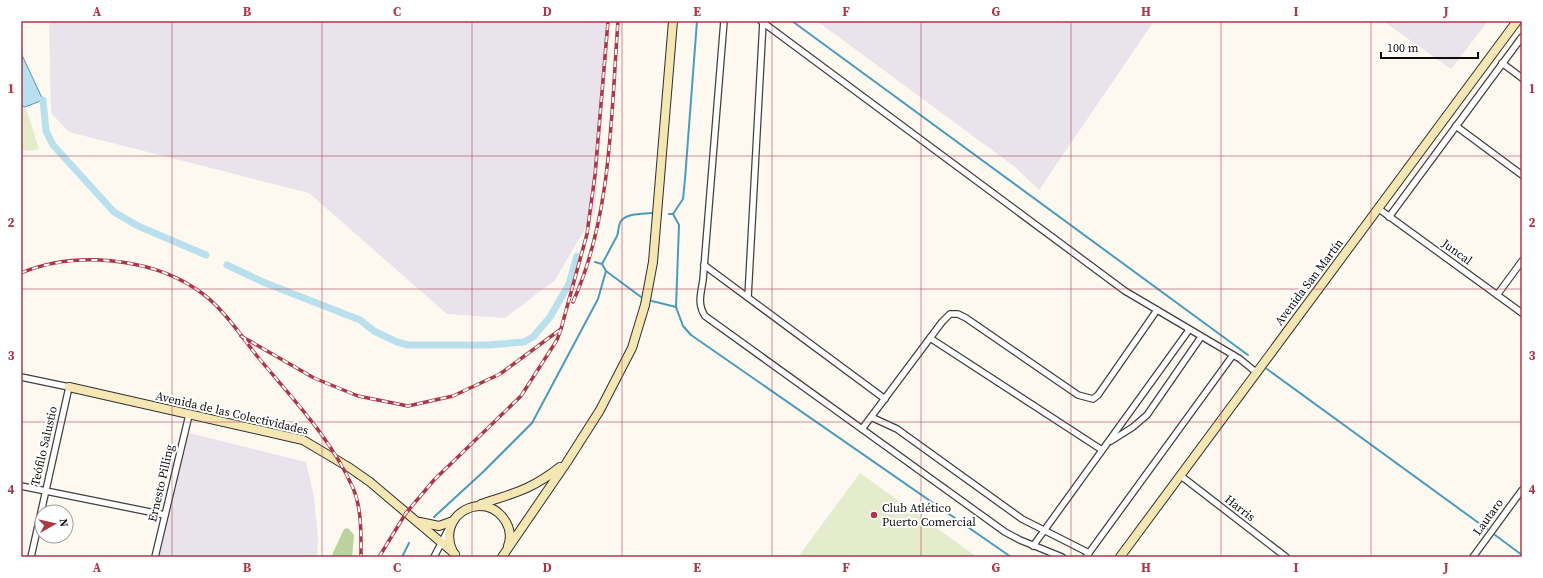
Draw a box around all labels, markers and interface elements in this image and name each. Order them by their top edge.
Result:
text: A [93,3,102,20]
text: B [243,3,252,20]
text: C [393,3,401,20]
text: D [542,3,552,20]
text: E [693,3,701,20]
text: F [842,3,850,20]
text: G [992,3,1001,20]
text: H [1141,3,1151,20]
text: I [1293,3,1299,20]
text: J [1442,3,1449,20]
scale bar [1381,34,1478,60]
text: 100 m [1387,40,1419,56]
text: 1 [7,80,15,97]
text: 1 [1528,80,1536,97]
text: 2 [7,214,15,231]
text: 2 [1528,214,1536,231]
street label: Avenida San Martín [1271,235,1347,329]
street label: Juncal [1438,235,1476,269]
text: 3 [7,347,15,364]
text: 3 [1528,347,1536,364]
street label: Avenida de las Colectividades [154,388,310,438]
street label: Teófilo Salustio [27,404,61,487]
street label: Ernesto Pilling [144,443,178,523]
text: 4 [7,481,15,498]
text: 4 [1528,481,1536,498]
street label: Harris [1222,491,1258,525]
street label: Lautaro [1469,495,1507,539]
place label: Club Atlético Puerto Comercial [882,500,976,530]
north arrow [34,504,74,544]
marker: Club Atlético Puerto Comercial [869,510,879,520]
text: N [55,518,71,528]
text: A [93,559,102,576]
text: B [243,559,252,576]
text: C [393,559,401,576]
text: D [542,559,552,576]
text: E [693,559,701,576]
text: F [842,559,850,576]
text: G [992,559,1001,576]
text: H [1141,559,1151,576]
text: I [1293,559,1299,576]
text: J [1442,559,1449,576]

